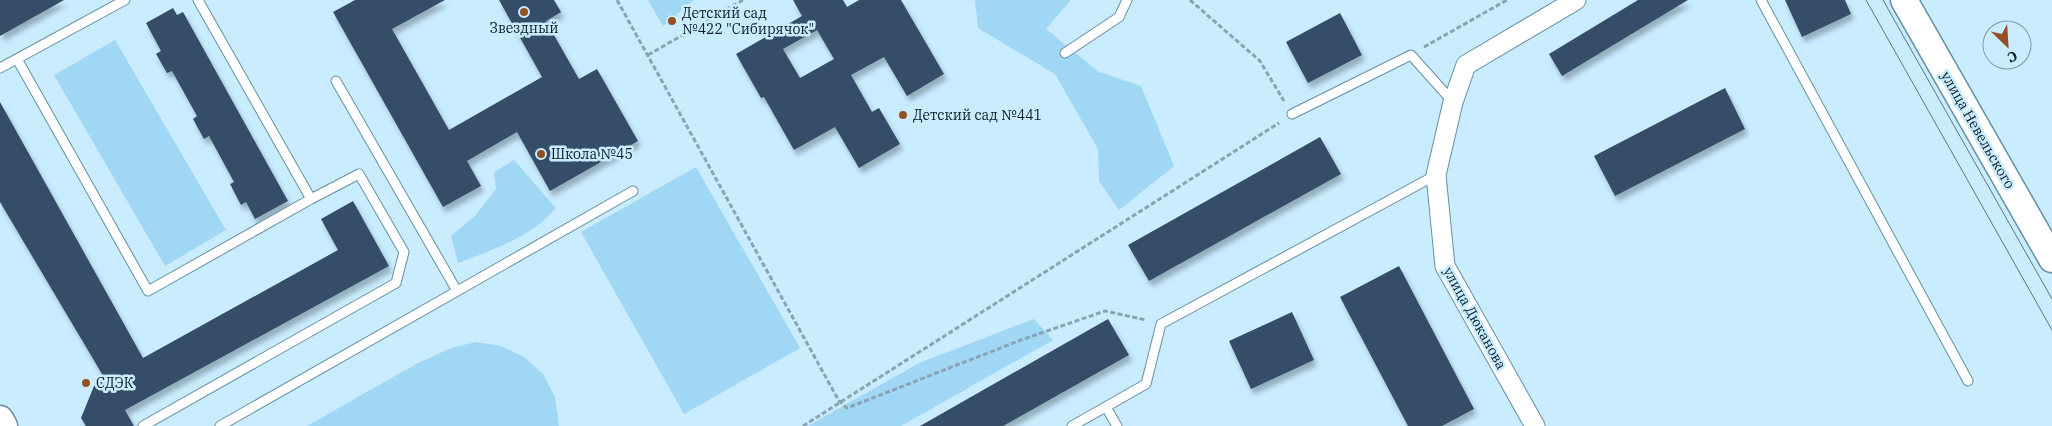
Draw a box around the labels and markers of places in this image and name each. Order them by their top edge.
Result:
place label: Детский сад №422 "Сибирячок" [682,4,814,38]
marker: Звездный [518,6,530,18]
marker: Детский сад №422 "Сибирячок" [666,15,678,27]
place label: Звездный [489,19,559,37]
place label: Детский сад №441 [913,106,1042,124]
marker: Детский сад №441 [897,109,909,121]
place label: Школа №45 [551,145,633,163]
marker: Школа №45 [535,148,547,160]
place label: СДЭК [96,374,134,392]
marker: СДЭК [80,377,92,389]

